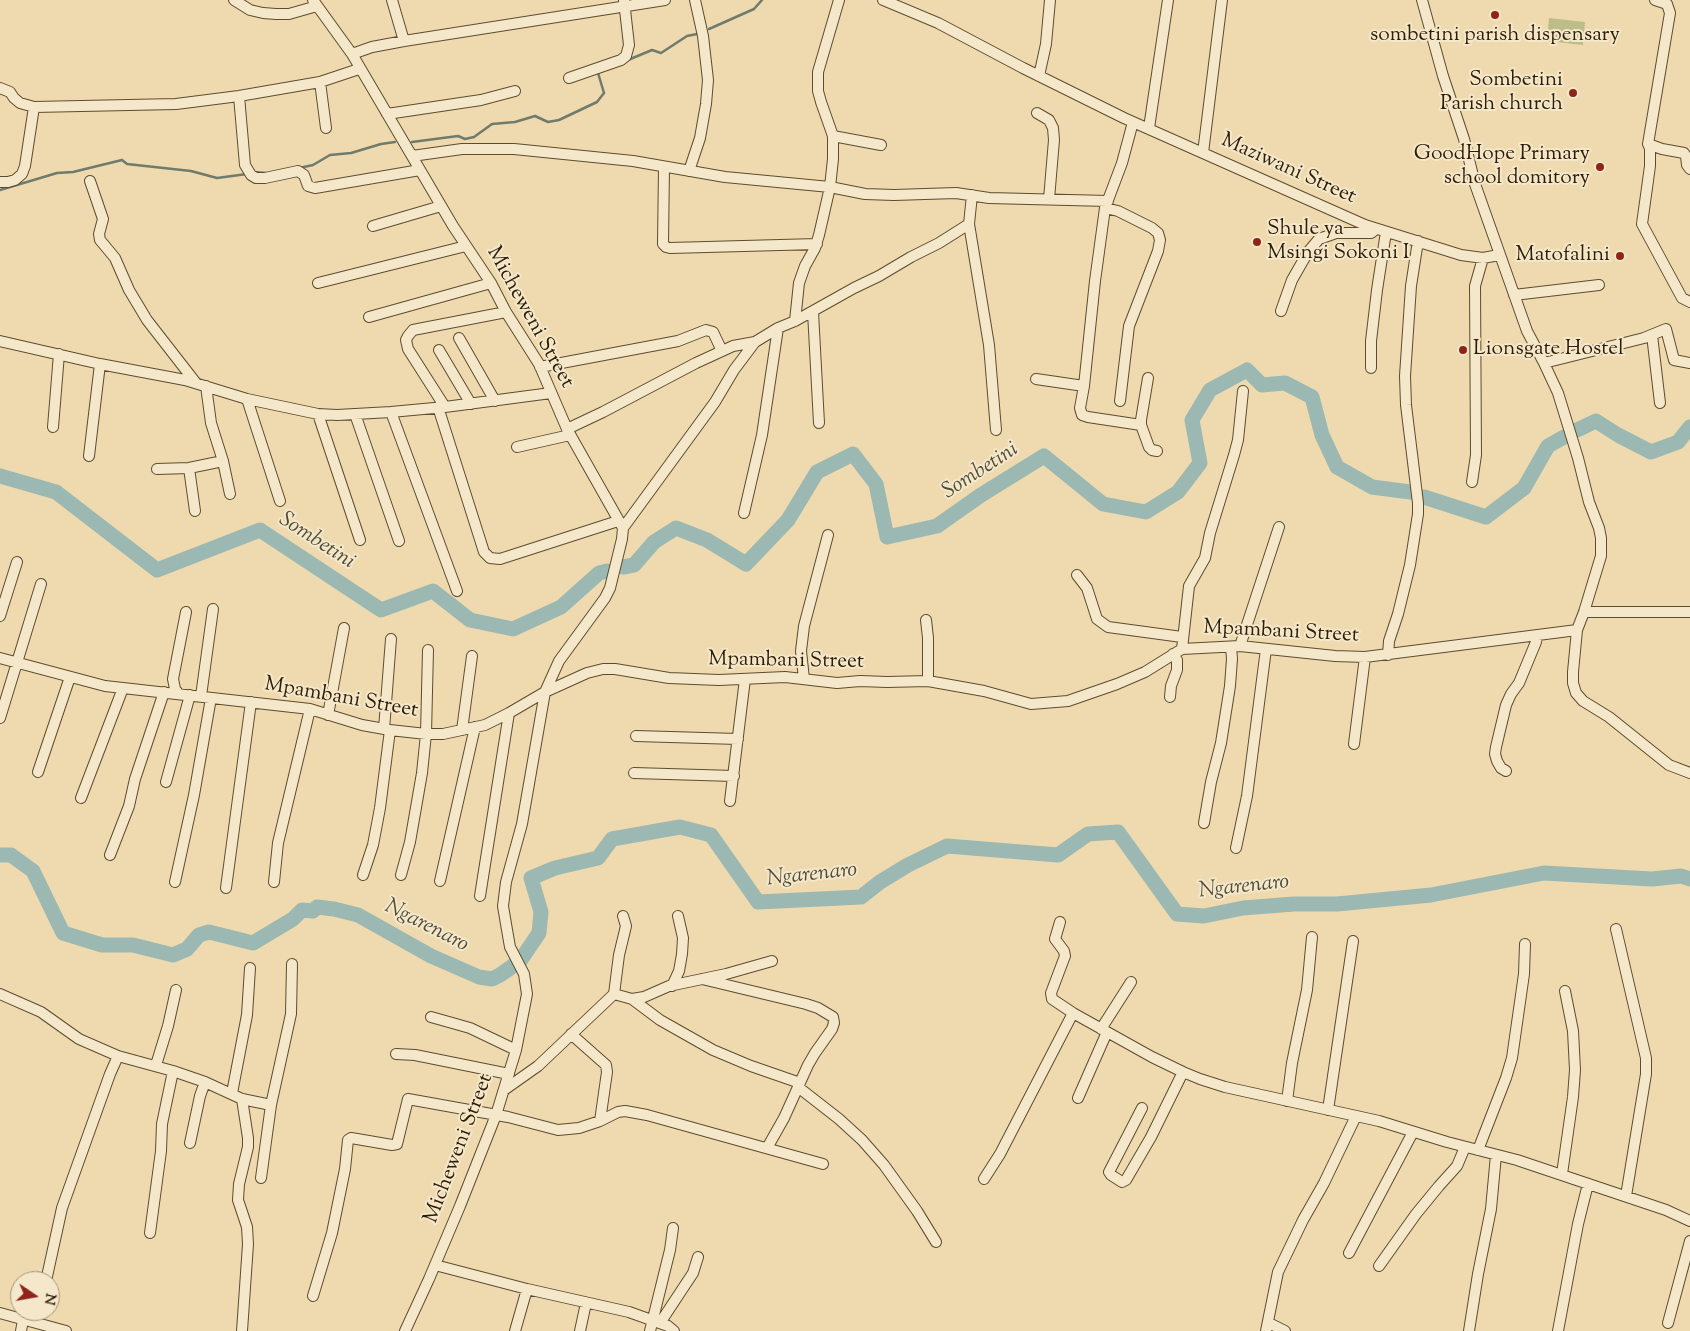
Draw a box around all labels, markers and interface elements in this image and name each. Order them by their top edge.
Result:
marker: sombetini parish dispensary [1489,9,1501,21]
place label: sombetini parish dispensary [1370,23,1620,49]
place label: Sombetini Parish church [1440,68,1563,118]
marker: Sombetini Parish church [1567,87,1579,99]
street label: Maziwani Street [1217,129,1359,211]
place label: GoodHope Primary school domitory [1414,142,1590,192]
marker: GoodHope Primary school domitory [1594,161,1606,173]
place label: Shule ya Msingi Sokoni I [1267,217,1410,267]
marker: Shule ya Msingi Sokoni I [1251,236,1263,248]
street label: Micheweni Street [480,243,578,393]
place label: Matofalini [1515,243,1610,269]
marker: Matofalini [1614,250,1626,262]
place label: Lionsgate Hostel [1473,337,1624,363]
marker: Lionsgate Hostel [1457,344,1469,356]
water label: Sombetini [938,438,1024,506]
water label: Sombetini [273,508,359,576]
street label: Mpambani Street [1203,616,1359,650]
street label: Mpambani Street [708,648,864,676]
street label: Mpambani Street [262,673,420,725]
water label: Ngarenaro [765,858,859,894]
water label: Ngarenaro [1197,870,1291,906]
water label: Ngarenaro [380,895,472,959]
street label: Micheweni Street [420,1071,500,1227]
north arrow [10,1271,60,1321]
text: N [38,1291,60,1306]

